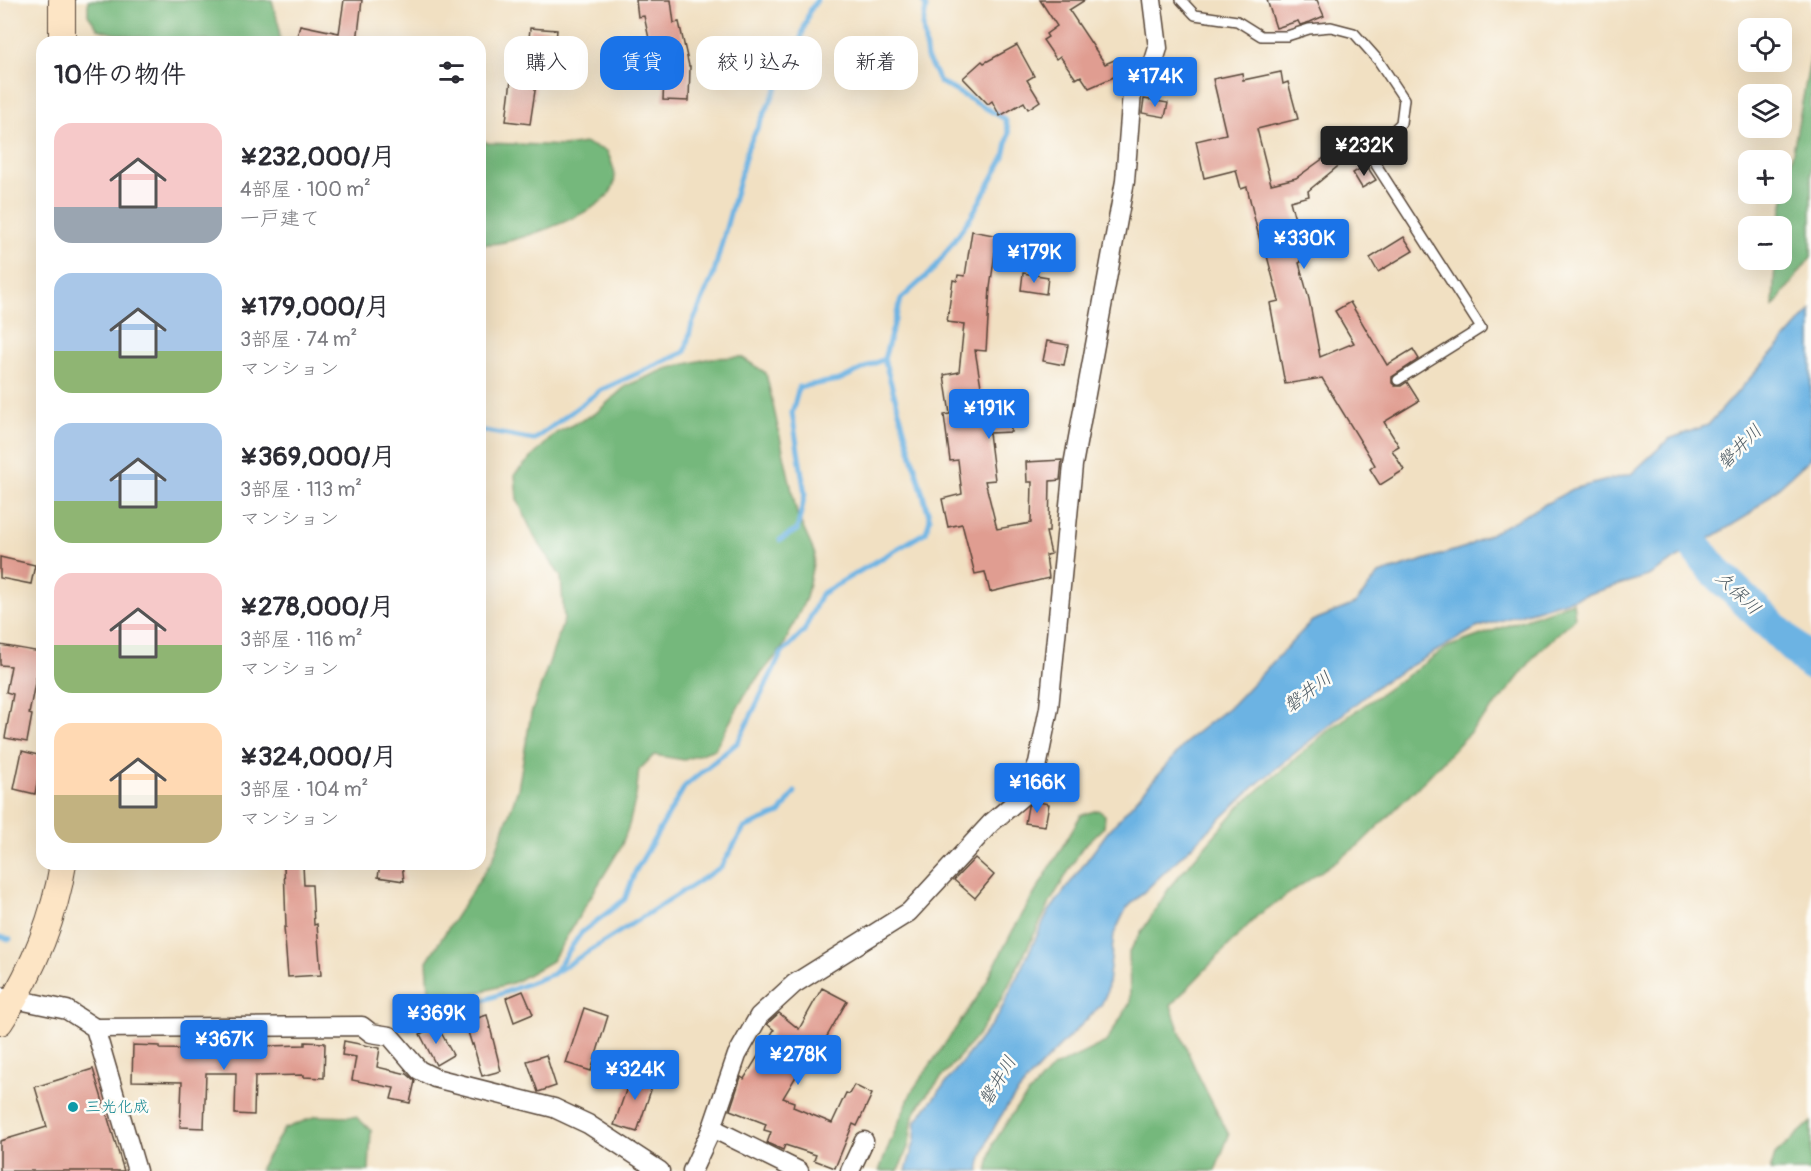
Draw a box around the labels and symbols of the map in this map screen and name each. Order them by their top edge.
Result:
pin: ¥174K [1113,57,1197,108]
pin: ¥232K [1322,126,1406,177]
pin: ¥330K [1262,219,1346,270]
pin: ¥179K [992,233,1076,284]
pin: ¥191K [947,389,1031,440]
water label: 磐井川 [1713,420,1767,474]
water label: 久保川 [1711,566,1765,620]
water label: 磐井川 [1280,667,1336,717]
pin: ¥166K [995,763,1079,814]
pin: ¥369K [394,994,478,1045]
pin: ¥367K [182,1020,266,1071]
pin: ¥278K [756,1035,840,1086]
pin: ¥324K [593,1050,677,1101]
water label: 磐井川 [974,1052,1022,1110]
place label: 三光化成 [85,1097,149,1117]
marker: 三光化成 [66,1100,80,1114]

